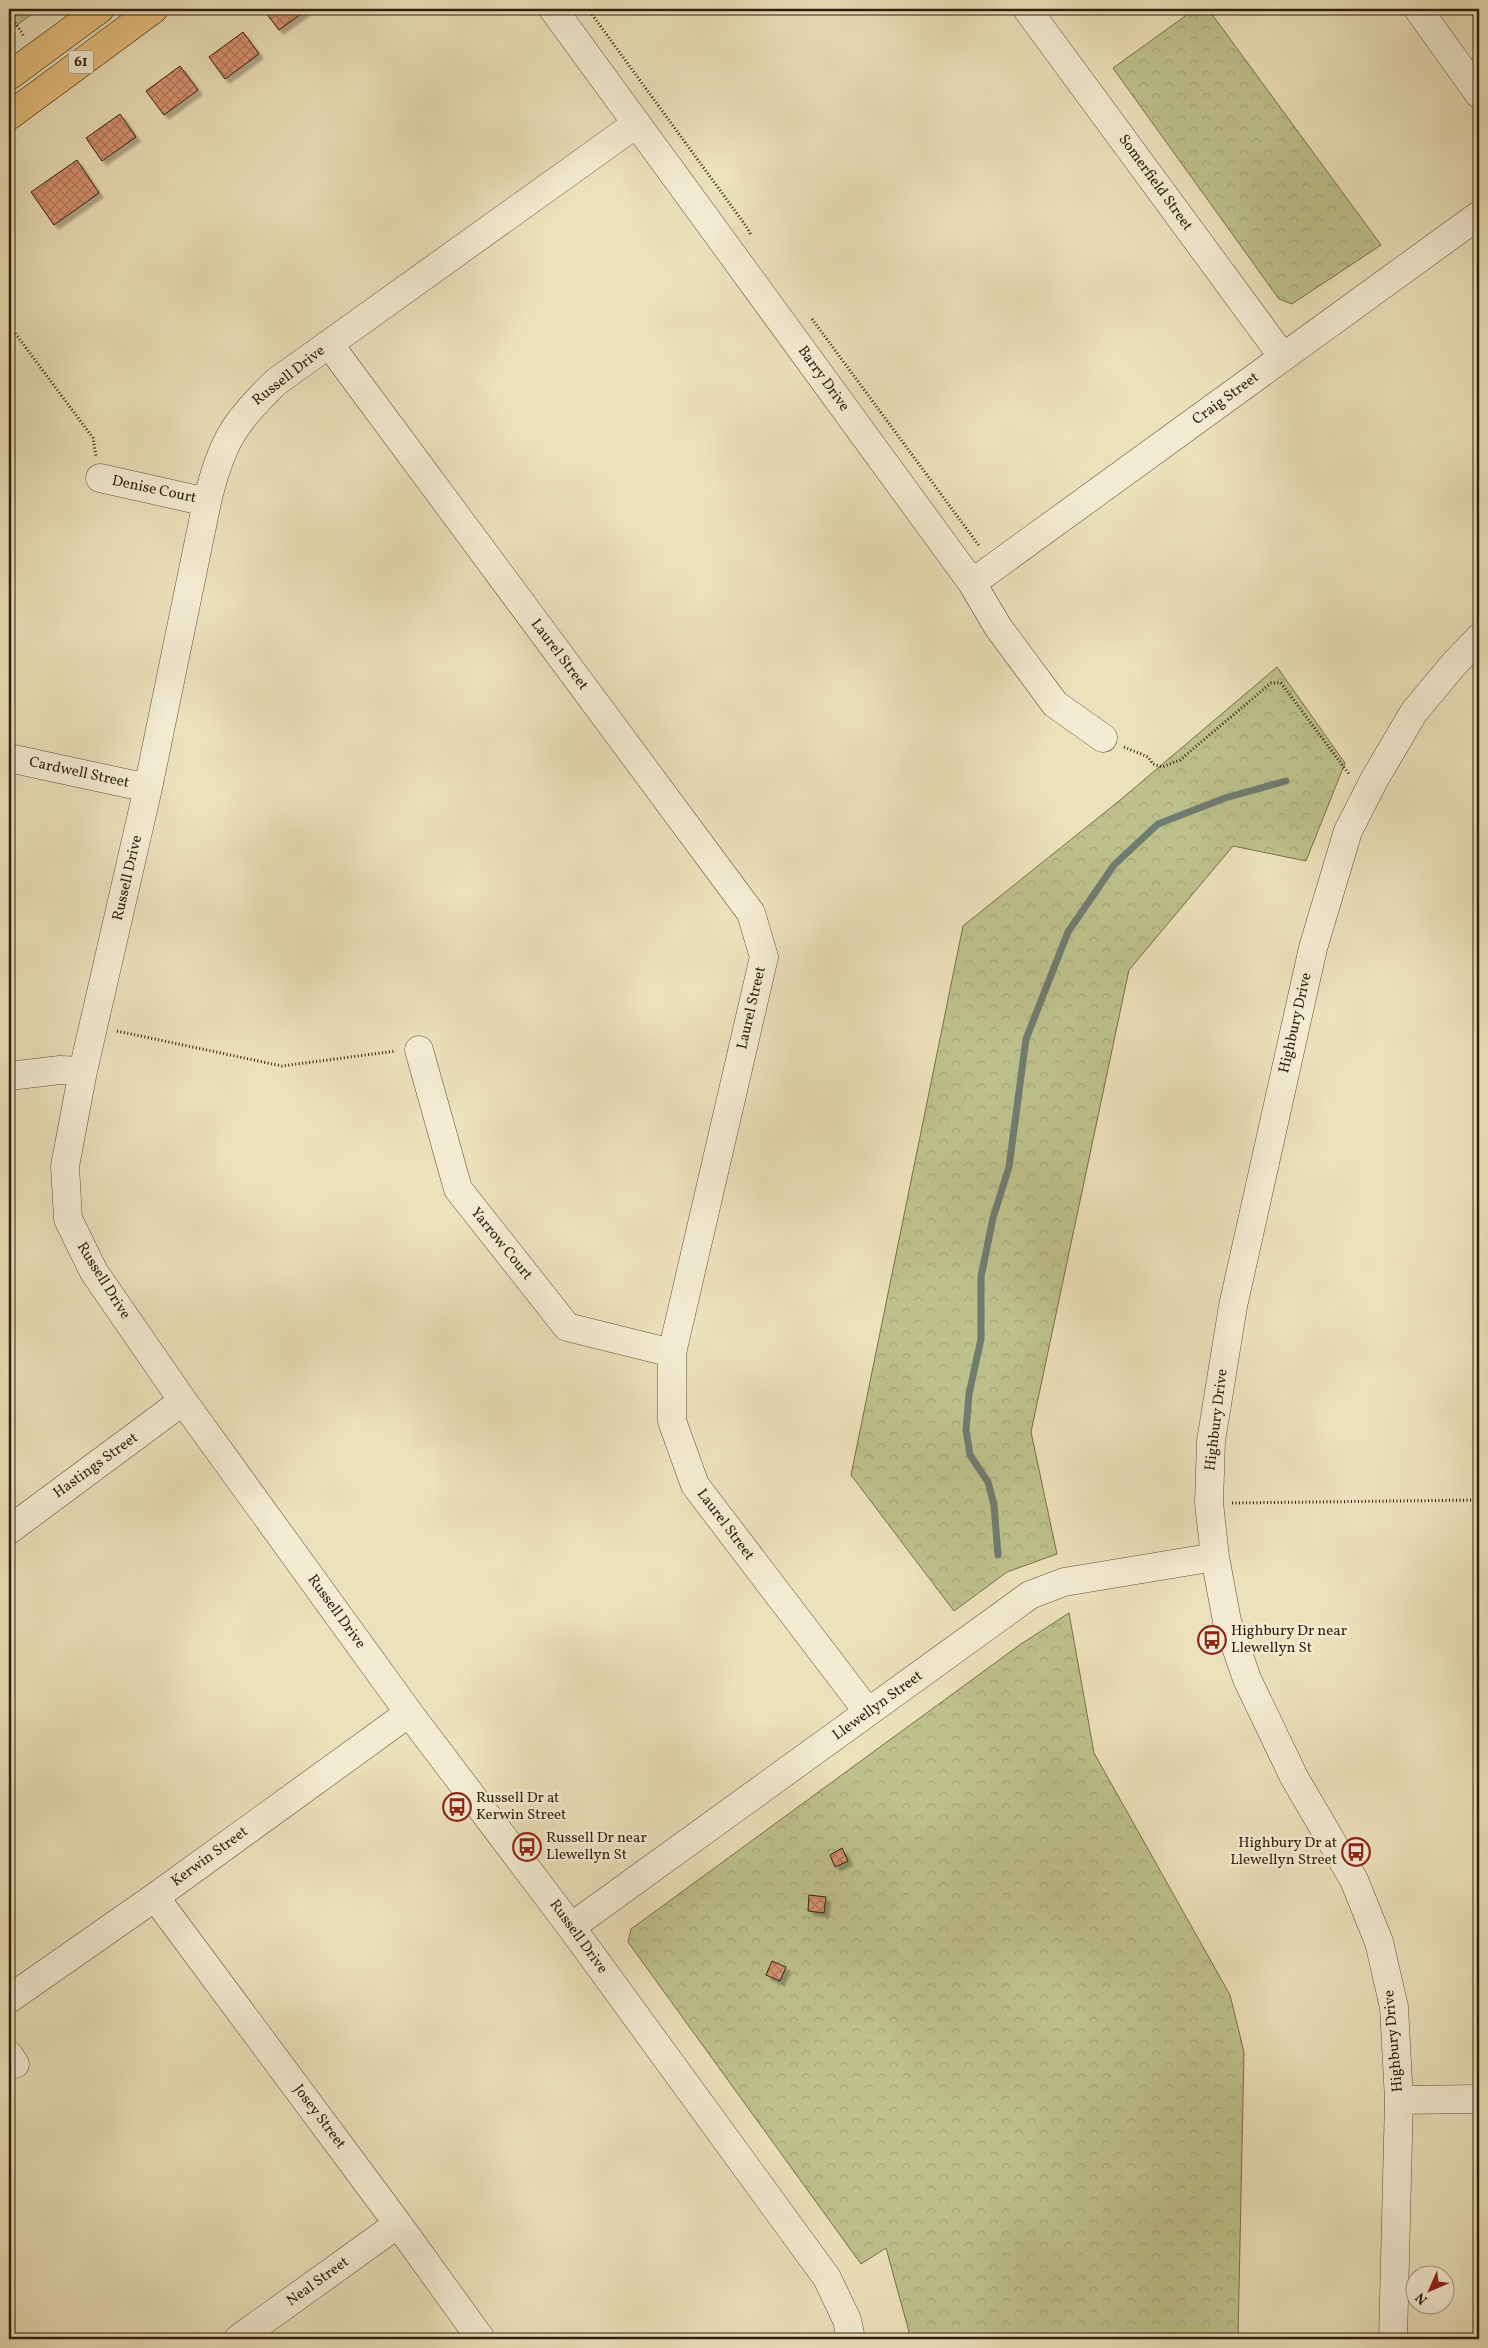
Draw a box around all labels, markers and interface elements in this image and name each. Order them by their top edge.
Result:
road number: 61 [68,51,94,74]
street label: Somerfield Street [1113,130,1197,236]
street label: Russell Drive [248,341,330,411]
street label: Barry Drive [792,342,854,416]
street label: Craig Street [1188,368,1264,430]
street label: Denise Court [110,471,198,509]
street label: Laurel Street [525,615,593,695]
street label: Cardwell Street [27,752,131,794]
street label: Russell Drive [108,833,148,923]
street label: Laurel Street [732,964,772,1052]
street label: Highbury Drive [1274,971,1318,1075]
street label: Yarrow Court [465,1203,537,1285]
street label: Russell Drive [71,1238,135,1324]
street label: Highbury Drive [1200,1368,1234,1472]
street label: Hastings Street [49,1428,143,1504]
street label: Laurel Street [691,1485,759,1565]
street label: Russell Drive [302,1571,370,1653]
place label: Highbury Dr near Llewellyn St [1231,1621,1347,1659]
bus stop icon: Highbury Dr near Llewellyn St [1197,1625,1227,1655]
street label: Llewellyn Street [829,1666,927,1746]
place label: Russell Dr at Kerwin Street [476,1788,566,1826]
bus stop icon: Russell Dr at Kerwin Street [442,1792,472,1822]
street label: Kerwin Street [167,1822,253,1892]
place label: Russell Dr near Llewellyn St [546,1828,647,1866]
bus stop icon: Russell Dr near Llewellyn St [512,1832,542,1862]
place label: Highbury Dr at Llewellyn Street [1230,1833,1337,1871]
bus stop icon: Highbury Dr at Llewellyn Street [1341,1837,1371,1867]
street label: Russell Drive [544,1896,612,1978]
street label: Highbury Drive [1379,1989,1409,2093]
street label: Josey Street [288,2080,350,2154]
street label: Neal Street [282,2252,354,2312]
north arrow [1406,2266,1456,2316]
text: N [1412,2288,1432,2308]

